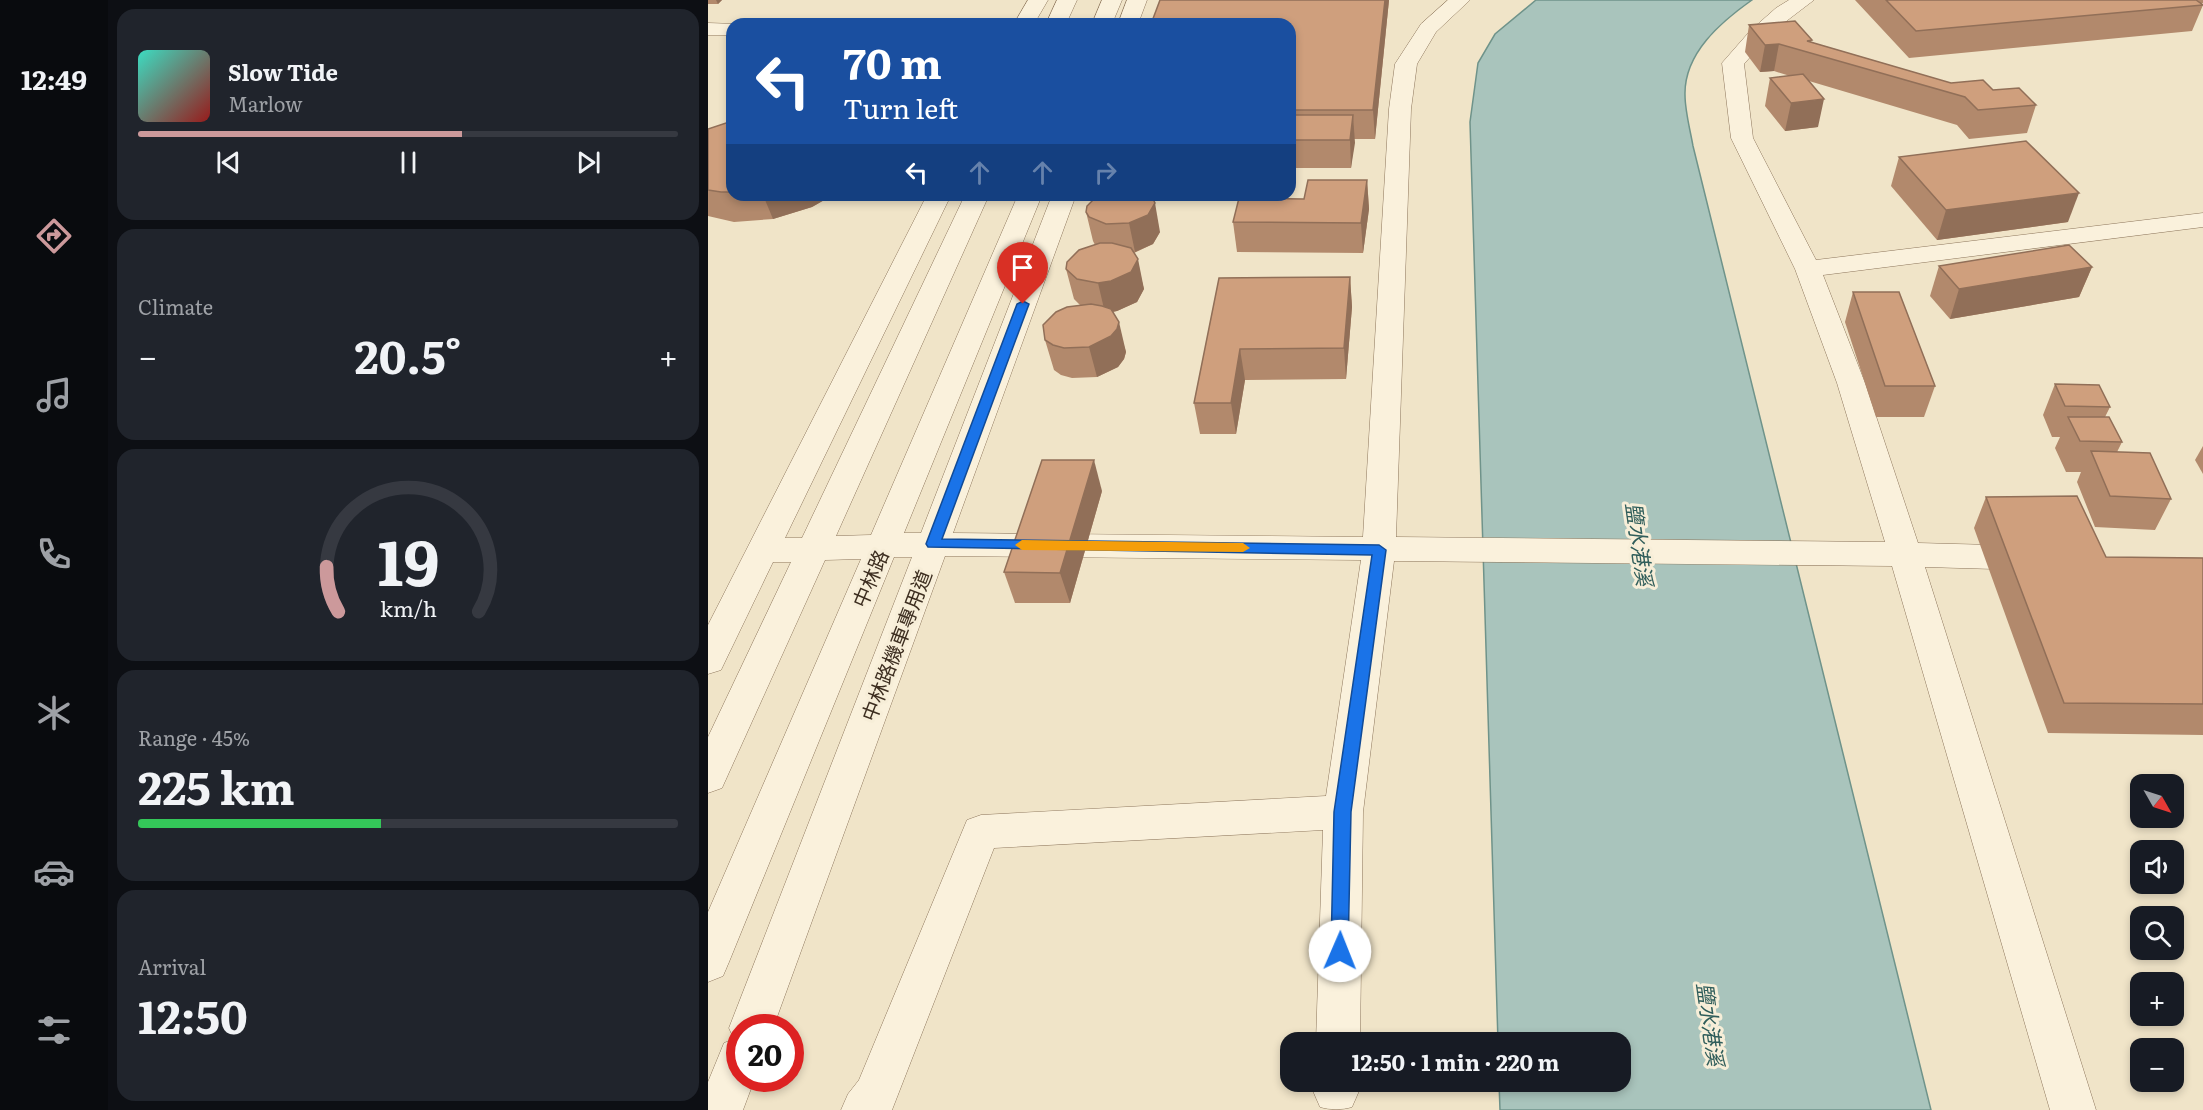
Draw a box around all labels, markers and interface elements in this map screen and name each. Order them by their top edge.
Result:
text: 70 m [843,30,942,92]
icon: left [744,42,822,120]
text: Slow Tide [228,55,338,88]
text: 12:49 [21,58,87,98]
text: Turn left [843,87,958,127]
text: Marlow [228,88,303,118]
icon: previous [212,146,245,179]
icon: pause [392,146,425,179]
icon: next [572,146,605,179]
icon: left [900,156,933,189]
icon: ahead [963,156,996,189]
icon: ahead [1026,156,1059,189]
icon: right [1089,156,1122,189]
icon: directions [33,215,75,257]
pin [997,242,1048,304]
icon: arrive [1006,251,1039,284]
text: Climate [138,291,213,321]
text: 20.5° [354,321,462,388]
text: − [138,330,157,379]
text: + [659,330,678,379]
icon: music [33,374,75,416]
water label: 鹽水港溪 [1620,500,1663,591]
text: 19 [377,513,439,605]
icon: phone [33,533,75,575]
street label: 中林路 [843,545,895,611]
street label: 中林路機車專用道 [852,565,938,725]
text: km/h [379,592,437,624]
icon: climate [33,692,75,734]
text: Range · 45% [138,722,250,752]
text: 225 km [138,752,295,819]
north arrow [2130,774,2184,828]
map controls [2130,774,2184,1092]
button: sound [2130,840,2184,894]
icon: car [33,851,75,893]
button: search [2130,906,2184,960]
position arrow [1308,919,1372,983]
text: Arrival [138,951,206,981]
button: + [2130,972,2184,1026]
water label: 鹽水港溪 [1691,980,1734,1071]
text: 12:50 [138,981,248,1048]
icon: filters [33,1009,75,1051]
speed limit sign: 20 [726,1014,804,1092]
button: − [2130,1038,2184,1092]
text: 12:50 · 1 min · 220 m [1351,1045,1560,1078]

